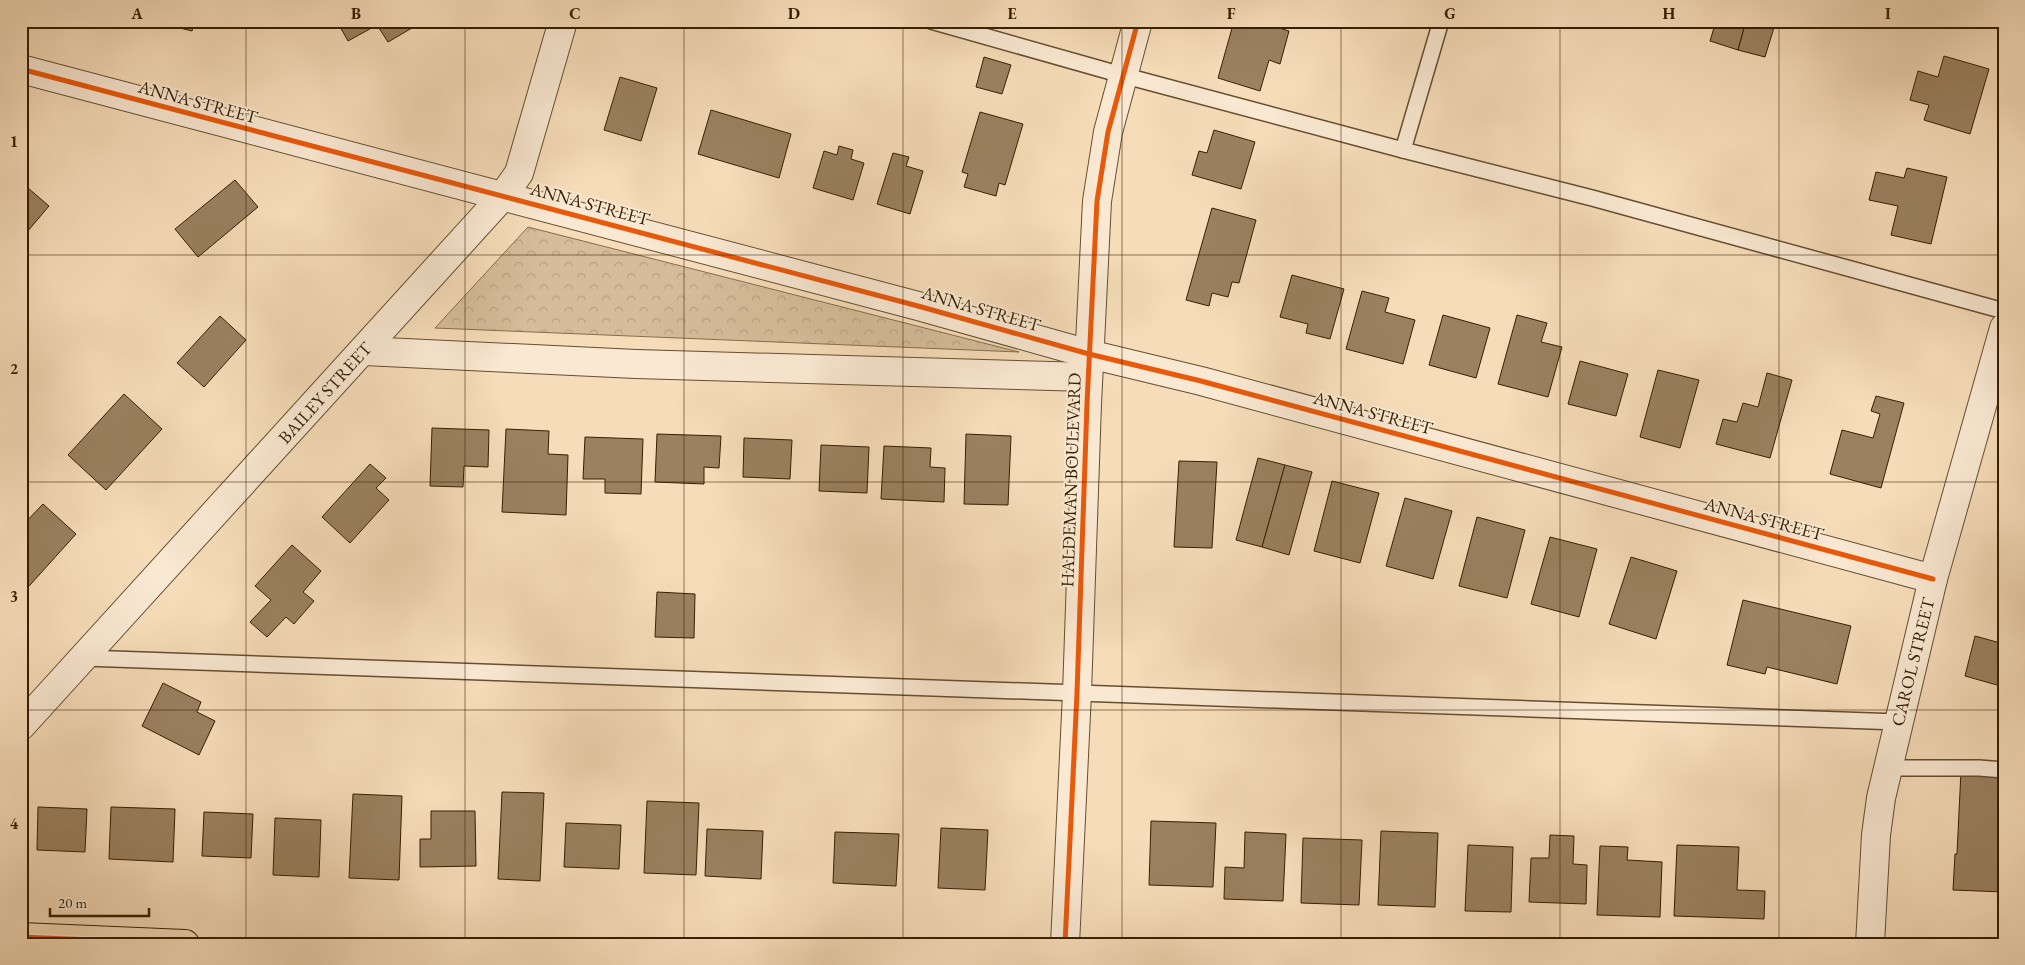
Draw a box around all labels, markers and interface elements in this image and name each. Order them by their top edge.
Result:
text: A [130,3,143,24]
text: B [351,3,361,24]
text: C [569,3,581,24]
text: D [788,3,800,24]
text: E [1007,3,1017,24]
text: F [1227,3,1236,24]
text: G [1444,3,1456,24]
text: H [1663,3,1676,24]
text: I [1885,3,1891,24]
street label: ANNA STREET [135,74,261,129]
text: 1 [10,131,18,152]
street label: ANNA STREET [527,176,653,231]
street label: ANNA STREET [918,280,1044,337]
street label: BAILEY STREET [273,336,377,448]
text: 2 [10,358,19,379]
street label: HALDEMAN BOULEVARD [1055,372,1086,588]
street label: ANNA STREET [1310,385,1436,440]
street label: ANNA STREET [1701,491,1827,546]
text: 3 [10,586,18,607]
street label: CAROL STREET [1885,594,1940,728]
text: 4 [10,813,19,834]
scale bar [50,885,149,917]
text: 20 m [58,893,87,912]

